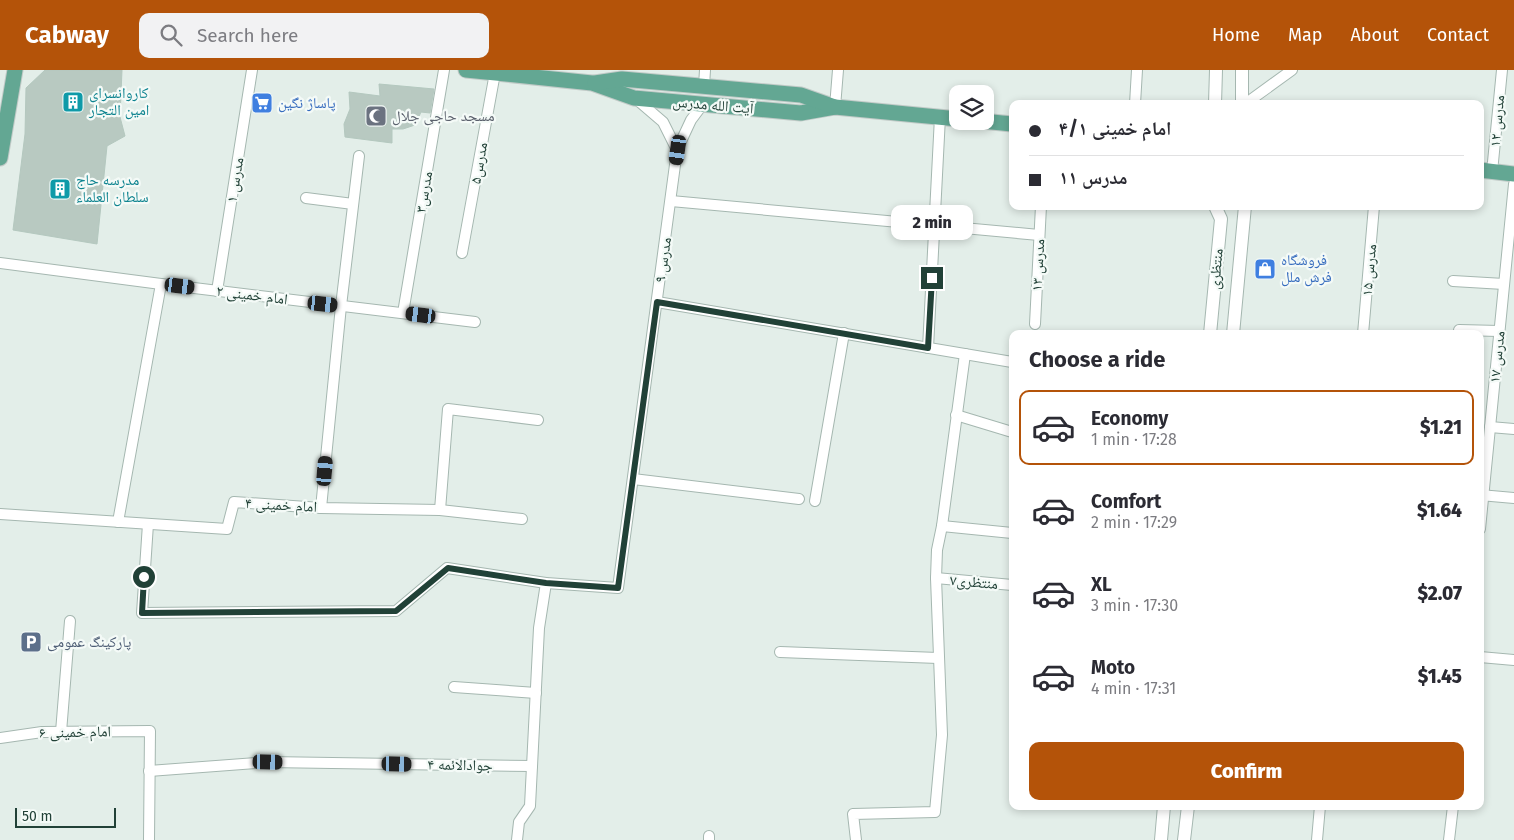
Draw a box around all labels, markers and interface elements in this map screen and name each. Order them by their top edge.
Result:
search box [139,13,489,58]
text: Cabway [25,21,109,49]
icon: search [157,21,185,49]
text: Search here [197,24,298,47]
text: Home [1212,24,1260,46]
text: Map [1288,24,1322,46]
text: About [1350,24,1399,46]
text: Contact [1427,24,1489,46]
place label: کاروانسرای امین التجار [88,84,149,120]
map controls [949,85,994,130]
button: layers [949,85,994,130]
building icon: کاروانسرای امین التجار [61,90,85,114]
supermarket icon: پاساژ نگین [250,91,274,115]
street label: آیت الله مدرس [672,93,755,119]
place label: پاساژ نگین [278,94,336,113]
street label: مدرس ۱۲ [1486,94,1509,148]
mosque icon: مسجد حاجی جلال [364,104,388,128]
place label: مسجد حاجی جلال [392,107,495,126]
text: امام خمینی ۴/۱ [1059,117,1172,140]
car [668,134,687,166]
street label: مدرس۵ [467,141,492,185]
street label: مدرس ۱ [223,156,248,204]
text: مدرس ۱۱ [1059,166,1128,189]
street label: مدرس۳ [412,170,437,214]
place label: مدرسه حاج سلطان العلماء [76,171,149,207]
building icon: مدرسه حاج سلطان العلماء [48,177,72,201]
callout: 2 min [891,206,973,240]
text: 2 min [912,213,952,232]
street label: مدرس ۹ [651,236,676,284]
street label: مدرس ۱۳ [1028,238,1049,292]
street label: مدرس ۱۵ [1358,243,1381,297]
street label: منتظری [1205,247,1228,290]
place label: فروشگاه فرش ملل [1281,251,1332,287]
shop icon: فروشگاه فرش ملل [1253,257,1277,281]
route end [921,267,943,289]
car [164,277,195,295]
street label: امام خمینی ۲ [215,282,289,309]
car [307,295,338,313]
car [405,306,436,324]
street label: مدرس ۱۷ [1485,330,1510,384]
text: Choose a ride [1029,346,1165,373]
icon: car [1031,405,1076,450]
text: Economy [1091,407,1168,430]
text: $1.21 [1420,416,1462,439]
text: 1 min · 17:28 [1091,430,1177,449]
car [316,455,333,487]
icon: car [1031,488,1076,533]
text: Comfort [1091,490,1161,513]
street label: امام خمینی ۴ [244,494,317,517]
text: $1.64 [1417,499,1462,522]
text: 2 min · 17:29 [1091,513,1177,532]
route start [133,566,155,588]
street label: منتظری۷ [949,571,999,594]
icon: car [1031,571,1076,616]
text: XL [1091,573,1112,596]
text: $2.07 [1417,582,1462,605]
text: 3 min · 17:30 [1091,596,1178,615]
parking icon: پارکینگ عمومی [19,630,43,654]
place label: پارکینگ عمومی [47,633,131,652]
icon: car [1031,654,1076,699]
text: Moto [1091,656,1135,679]
text: $1.45 [1418,665,1462,688]
text: 4 min · 17:31 [1091,679,1176,698]
street label: امام خمینی ۶ [39,722,111,743]
button: Confirm [1029,742,1464,800]
car [252,754,283,770]
street label: جوادالائمه ۴ [427,755,493,775]
car [381,756,412,772]
scale bar [15,805,116,828]
text: 50 m [22,808,53,825]

